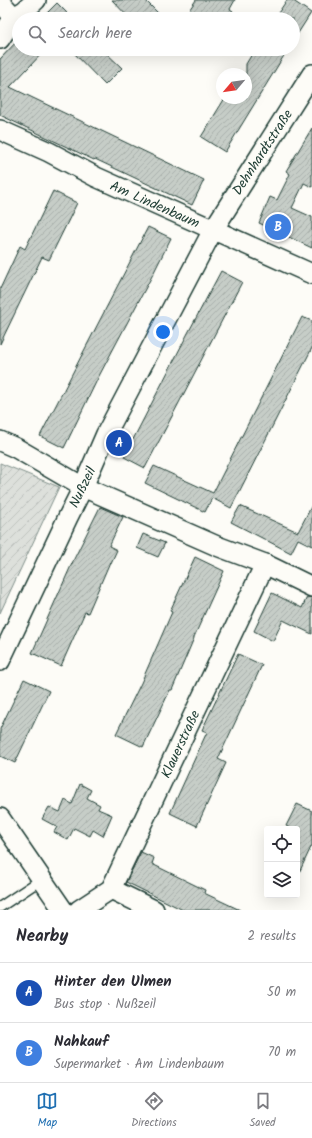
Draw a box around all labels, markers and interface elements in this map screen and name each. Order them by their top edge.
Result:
search box [12,12,300,56]
text: Search here [58,22,132,46]
icon: search [26,23,48,45]
north arrow [216,68,252,104]
street label: Dehnhardtstraße [227,105,299,200]
street label: Am Lindenbaum [106,175,203,235]
pin: B [265,212,291,242]
your location [153,322,173,342]
pin: A [106,428,132,458]
street label: Nußzeil [63,463,103,512]
street label: Klauerstraße [156,706,207,782]
map controls [264,826,300,898]
button: locate [264,826,300,862]
button: layers [264,862,300,898]
text: Nearby [16,923,68,950]
text: 2 results [248,926,296,947]
text: Hinter den Ulmen [54,970,172,994]
text: A [25,982,33,1003]
text: 50 m [267,982,296,1003]
text: Bus stop · Nußzeil [54,994,156,1015]
text: Nahkauf [54,1030,108,1054]
text: B [25,1042,33,1063]
text: 70 m [268,1042,296,1063]
text: Supermarket · Am Lindenbaum [54,1054,224,1075]
tab: Map [36,1090,58,1132]
tab: Directions [131,1090,177,1132]
tab: Saved [250,1090,276,1132]

